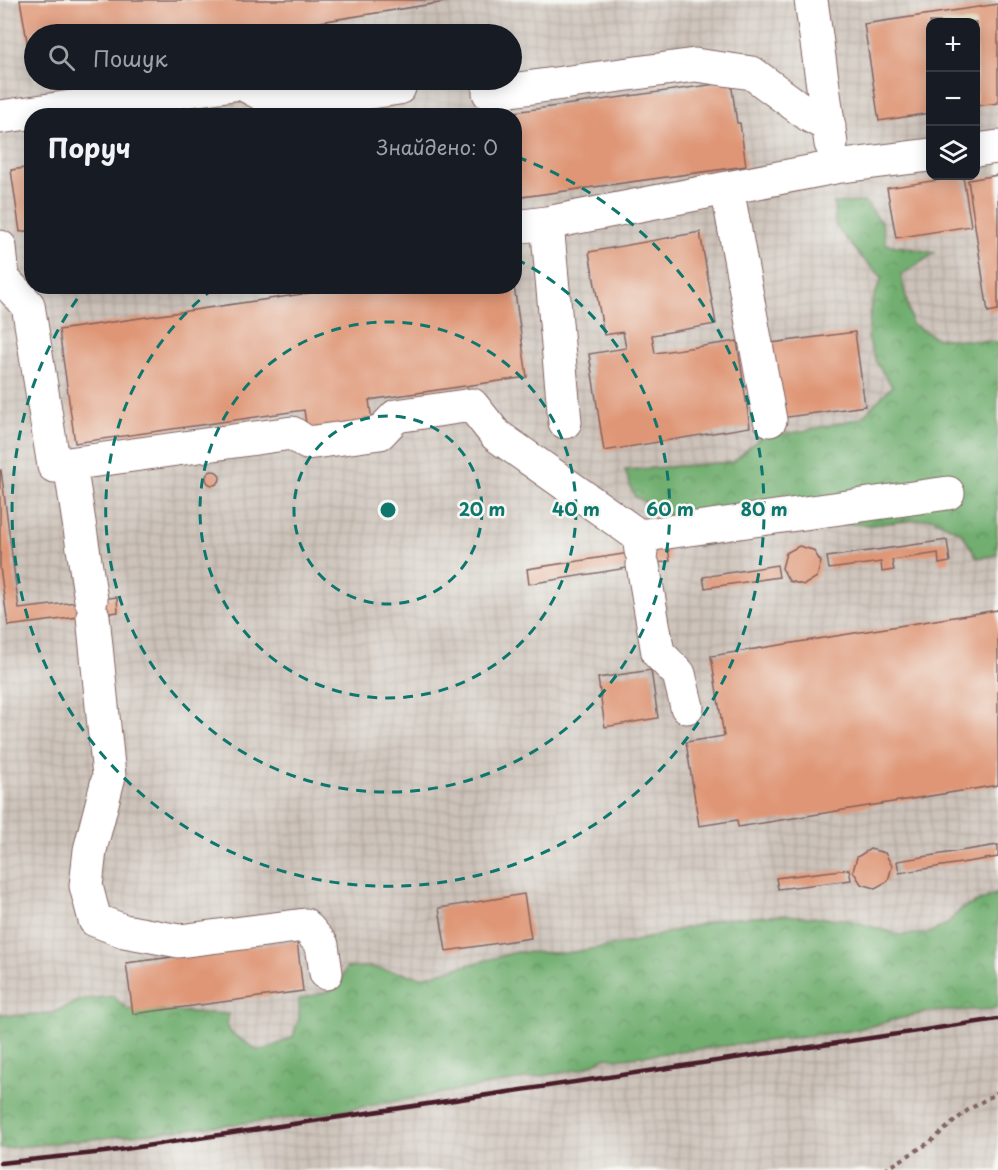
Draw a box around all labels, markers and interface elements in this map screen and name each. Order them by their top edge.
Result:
map controls [926,18,980,180]
button: + [926,18,980,72]
search box [24,24,522,90]
icon: search [45,41,78,74]
text: Пошук [93,41,168,74]
button: − [926,72,980,126]
button: layers [926,126,980,180]
text: Поруч [48,128,131,167]
text: Знайдено: 0 [377,132,498,162]
text: 20 m [459,495,505,522]
text: 40 m [552,495,600,522]
text: 60 m [646,495,694,522]
text: 80 m [740,495,788,522]
centre of rings [378,500,398,520]

